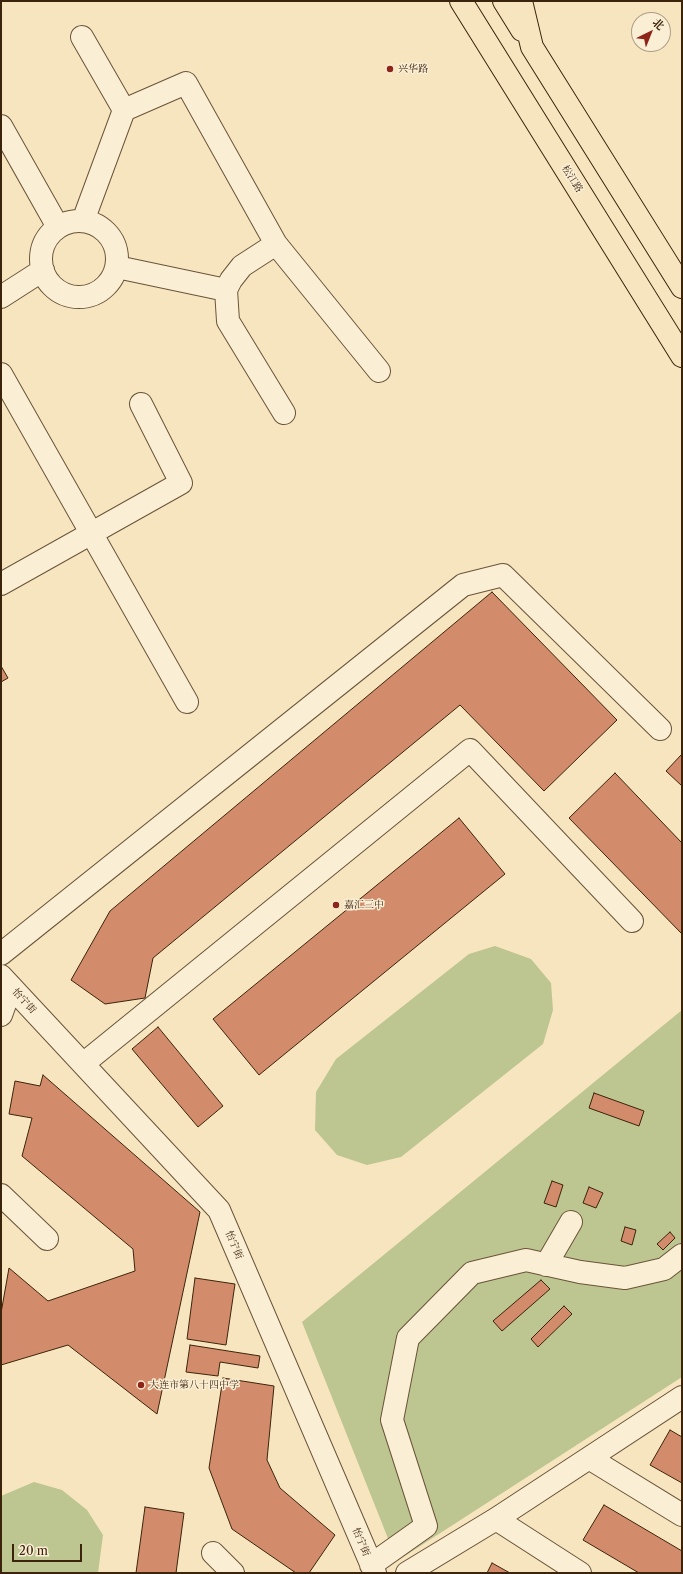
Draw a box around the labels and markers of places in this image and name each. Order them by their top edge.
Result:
place label: 兴华路 [398,63,428,75]
marker: 兴华路 [385,64,395,74]
place label: 嘉汇三中 [344,899,384,911]
marker: 嘉汇三中 [331,900,341,910]
place label: 大连市第八十四中学 [149,1379,239,1391]
marker: 大连市第八十四中学 [136,1380,146,1390]

